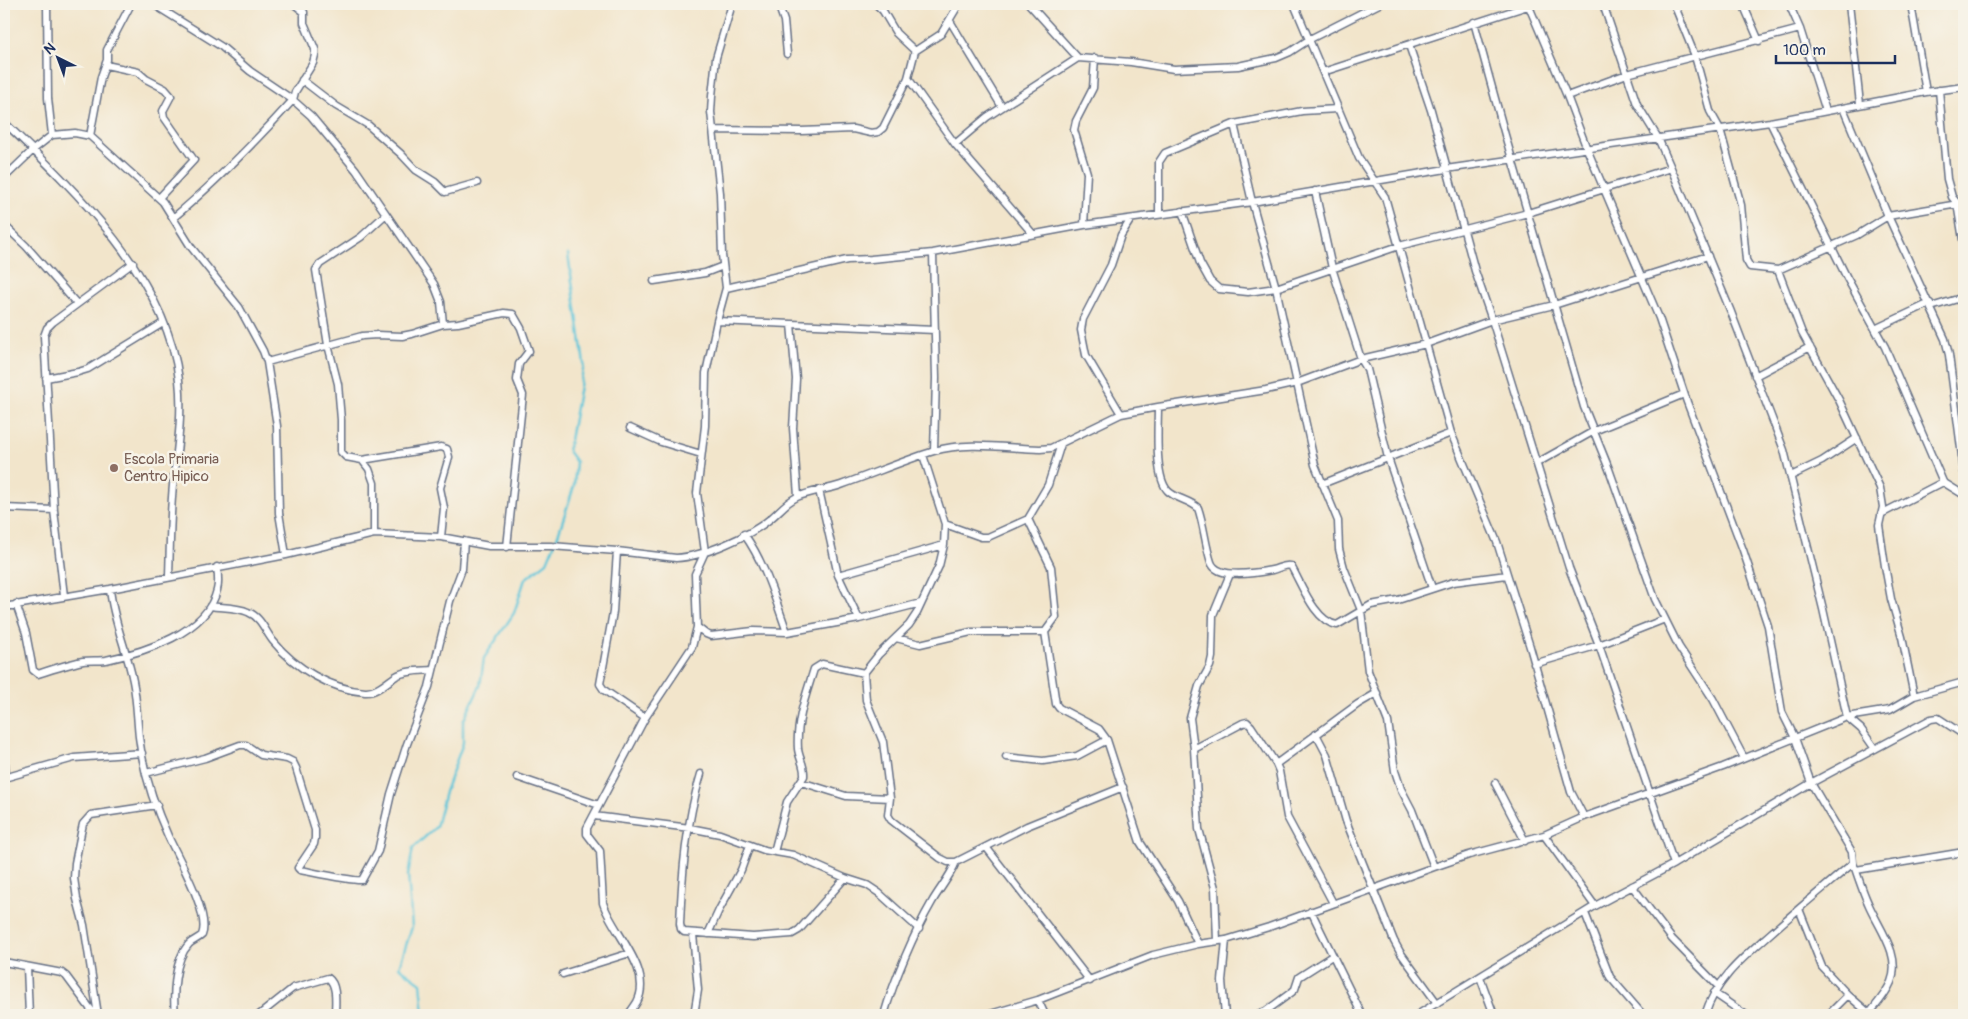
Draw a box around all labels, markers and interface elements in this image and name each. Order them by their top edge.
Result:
north arrow [32,32,82,82]
scale bar [1776,32,1894,64]
text: N [40,39,59,58]
text: 100 m [1783,41,1826,60]
place label: Escola Primaria Centro Hipico [124,450,219,486]
marker: Escola Primaria Centro Hipico [108,462,120,474]

